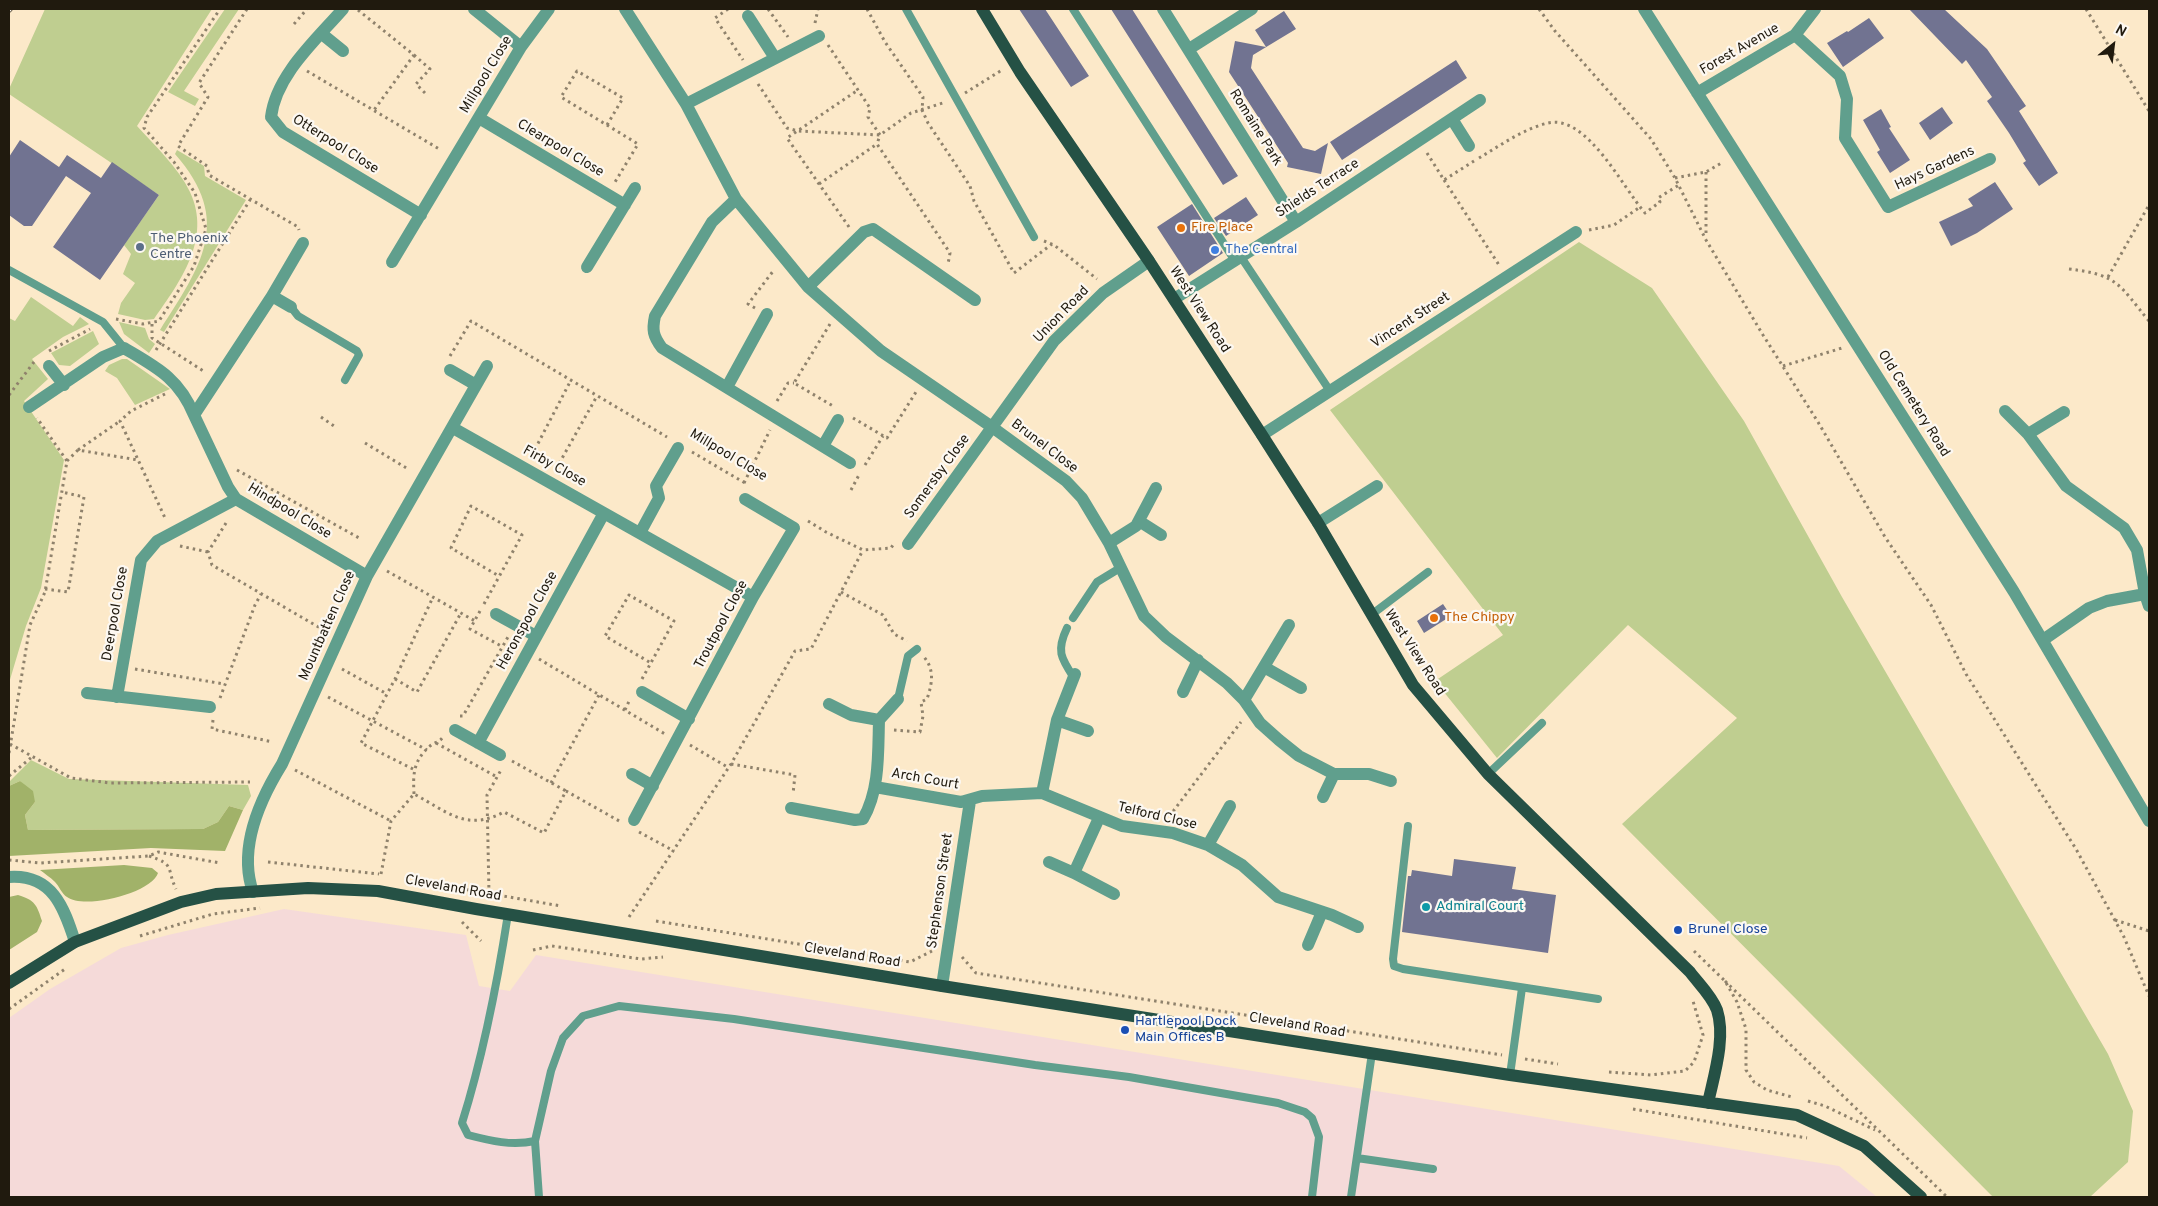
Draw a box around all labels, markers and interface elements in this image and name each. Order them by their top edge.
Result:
north arrow [2088,20,2138,70]
street label: Forest Avenue [1697,21,1783,79]
text: N [2112,22,2129,41]
street label: Millpool Close [457,33,517,117]
street label: Romaine Park [1225,87,1285,169]
street label: Otterpool Close [289,112,381,178]
street label: Clearpool Close [513,116,607,182]
street label: Hays Gardens [1892,143,1978,195]
street label: Shields Terrace [1273,156,1363,222]
place label: Fire Place [1191,220,1253,236]
marker: Fire Place [1175,222,1187,234]
place label: The Phoenix Centre [150,231,228,264]
marker: The Phoenix Centre [134,241,146,253]
place label: The Central [1225,242,1297,258]
marker: The Central [1209,244,1221,256]
street label: West View Road [1165,264,1233,356]
street label: Union Road [1031,283,1093,347]
street label: Vincent Street [1369,289,1453,353]
street label: Old Cemetery Road [1873,347,1953,461]
street label: Brunel Close [1007,416,1081,478]
street label: Millpool Close [686,426,770,486]
street label: Somersby Close [902,431,974,523]
street label: Firby Close [519,443,589,491]
street label: Hindpool Close [244,480,334,544]
street label: Deerpool Close [99,565,133,663]
street label: Mountbatten Close [296,568,360,684]
street label: Heronspool Close [494,569,562,673]
street label: Troutpool Close [692,578,752,672]
street label: West View Road [1380,607,1448,699]
place label: The Chippy [1444,610,1515,626]
marker: The Chippy [1428,612,1440,624]
street label: Arch Court [890,766,960,794]
street label: Telford Close [1116,800,1198,834]
street label: Stephenson Street [925,832,957,950]
street label: Cleveland Road [404,872,502,906]
place label: Admiral Court [1436,899,1524,915]
marker: Admiral Court [1420,901,1432,913]
place label: Brunel Close [1688,922,1767,938]
marker: Brunel Close [1672,924,1684,936]
street label: Cleveland Road [803,940,901,972]
street label: Cleveland Road [1248,1010,1346,1042]
place label: Hartlepool Dock Main Offices B [1135,1014,1237,1046]
marker: Hartlepool Dock Main Offices B [1119,1024,1131,1036]

